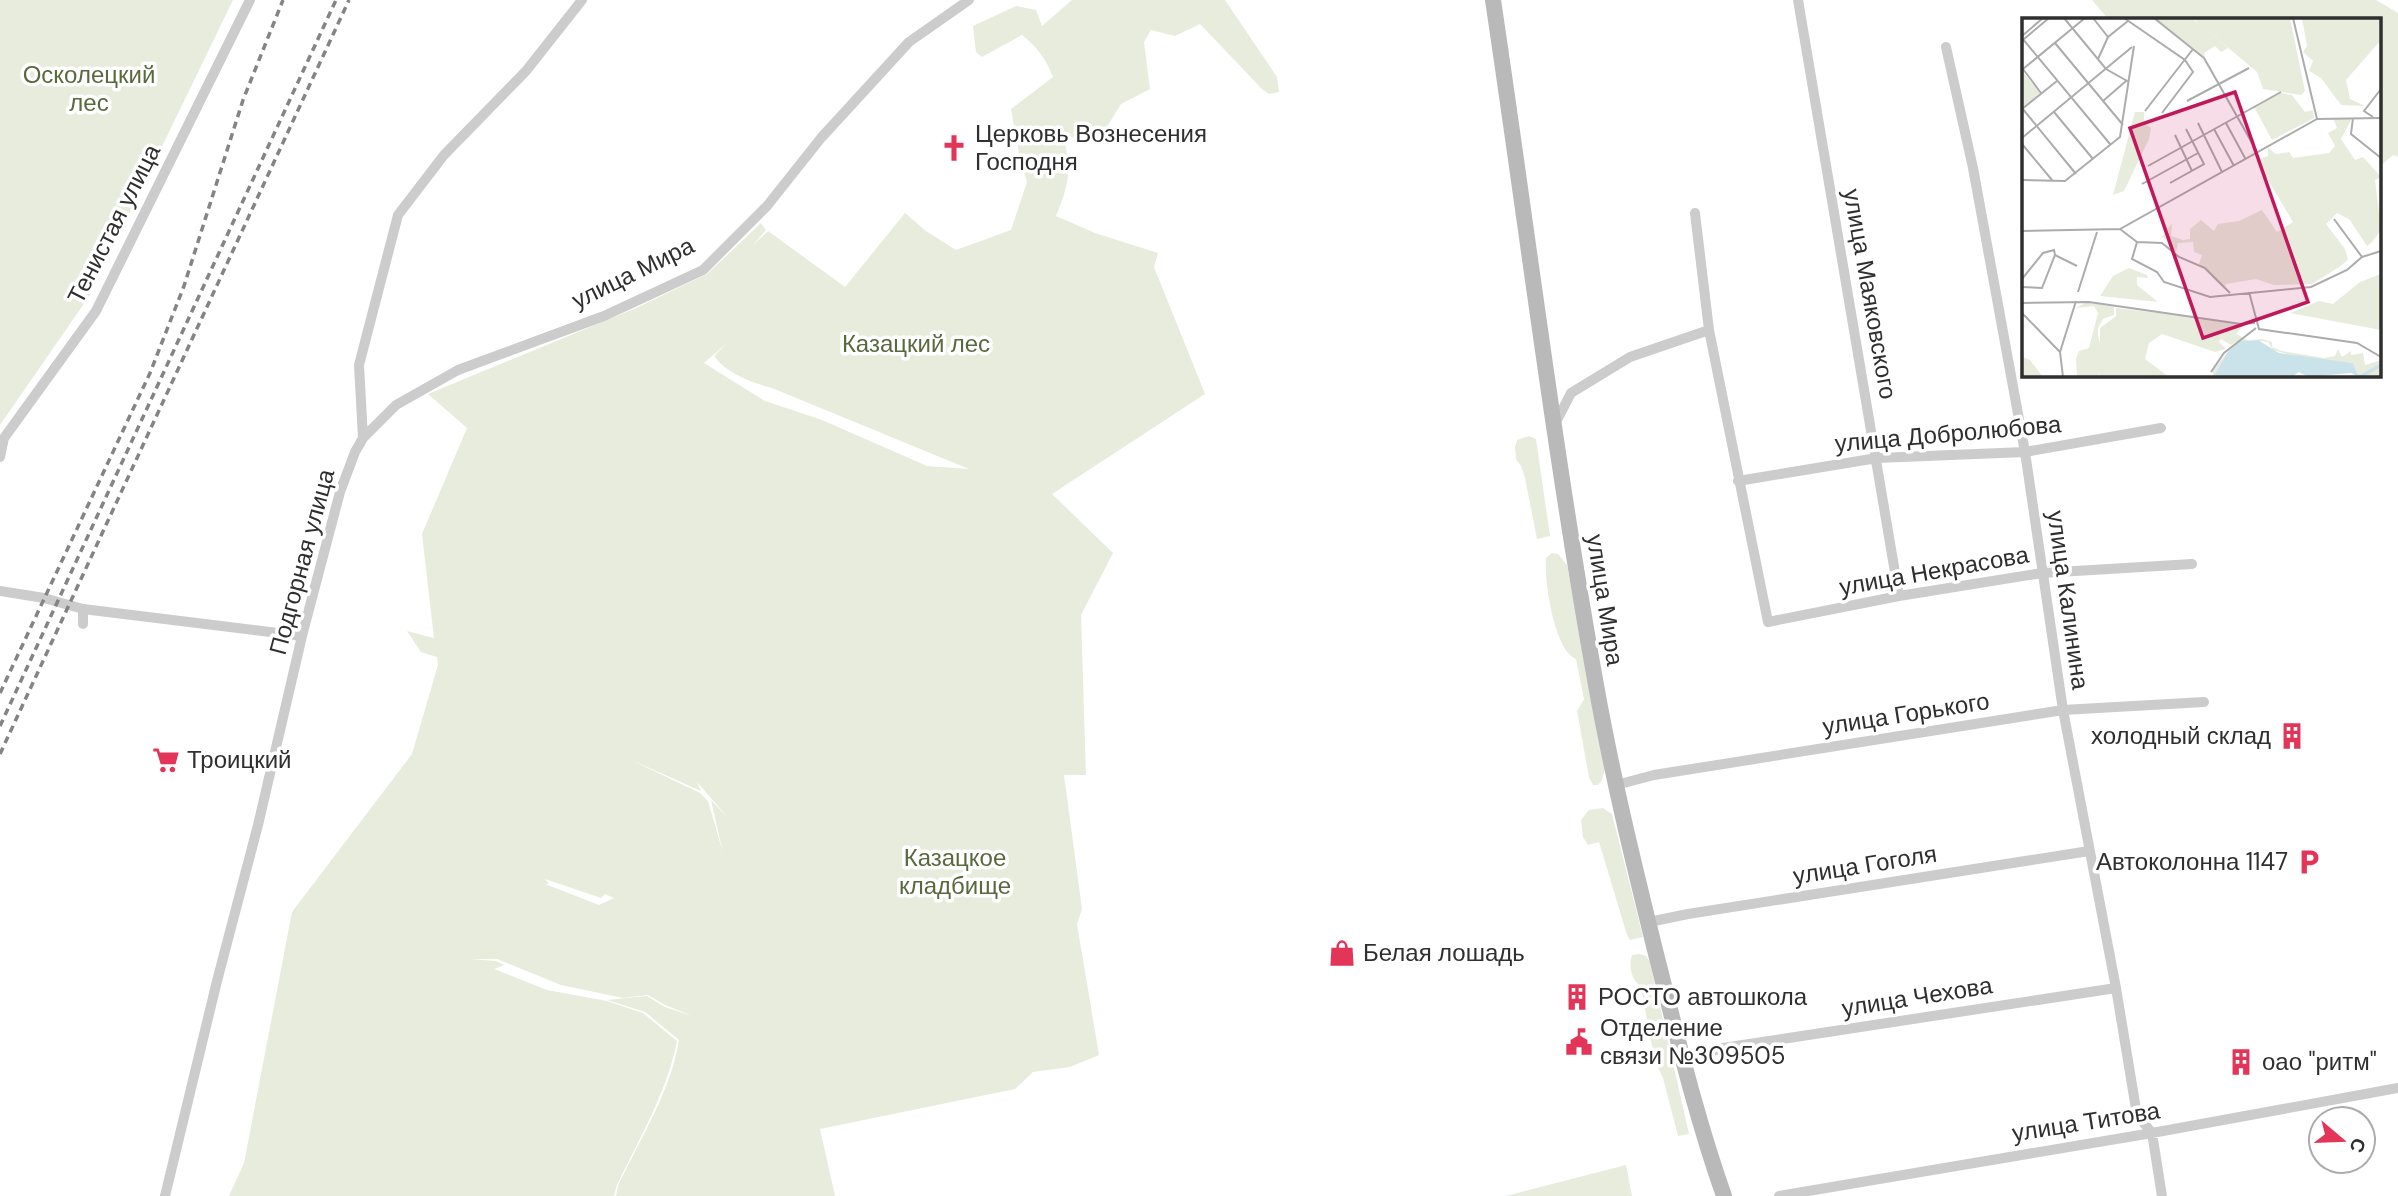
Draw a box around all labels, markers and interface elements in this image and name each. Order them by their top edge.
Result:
inset map [2022,18,2380,376]
park label: Осколецкий лес [23,59,155,118]
place label: Церковь Вознесения Господня [975,118,1207,177]
church icon: Церковь Вознесения Господня [939,133,969,163]
street label: Тенистая улица [60,138,167,309]
street label: улица Маяковского [1837,186,1904,402]
street label: улица Мира [566,229,700,316]
park label: Казацкий лес [842,328,990,359]
street label: улица Добролюбова [1833,408,2063,459]
street label: Подгорная улица [262,465,341,658]
street label: улица Калинина [2041,508,2096,692]
street label: улица Мира [1580,532,1631,668]
street label: улица Некрасова [1837,538,2032,602]
street label: улица Горького [1820,685,1992,742]
place label: холодный склад [2091,720,2271,751]
building icon: холодный склад [2277,721,2307,751]
place label: Троицкий [187,744,291,775]
supermarket icon: Троицкий [151,745,181,775]
street label: улица Гоголя [1791,838,1939,891]
park label: Казацкое кладбище [899,842,1011,901]
place label: Автоколонна 1147 [2096,846,2288,877]
parking icon: Автоколонна 1147 [2294,847,2324,877]
place label: Белая лошадь [1363,937,1525,968]
shop icon: Белая лошадь [1327,938,1357,968]
street label: улица Чехова [1839,969,1995,1024]
place label: РОСТО автошкола [1598,981,1808,1012]
building icon: РОСТО автошкола [1562,982,1592,1012]
place label: Отделение связи №309505 [1600,1012,1785,1071]
public building icon: Отделение связи №309505 [1564,1027,1594,1057]
place label: оао "ритм" [2262,1046,2377,1077]
building icon: оао "ритм" [2226,1047,2256,1077]
street label: улица Титова [2010,1094,2163,1148]
north arrow [2307,1105,2377,1175]
text: С [2343,1135,2372,1156]

